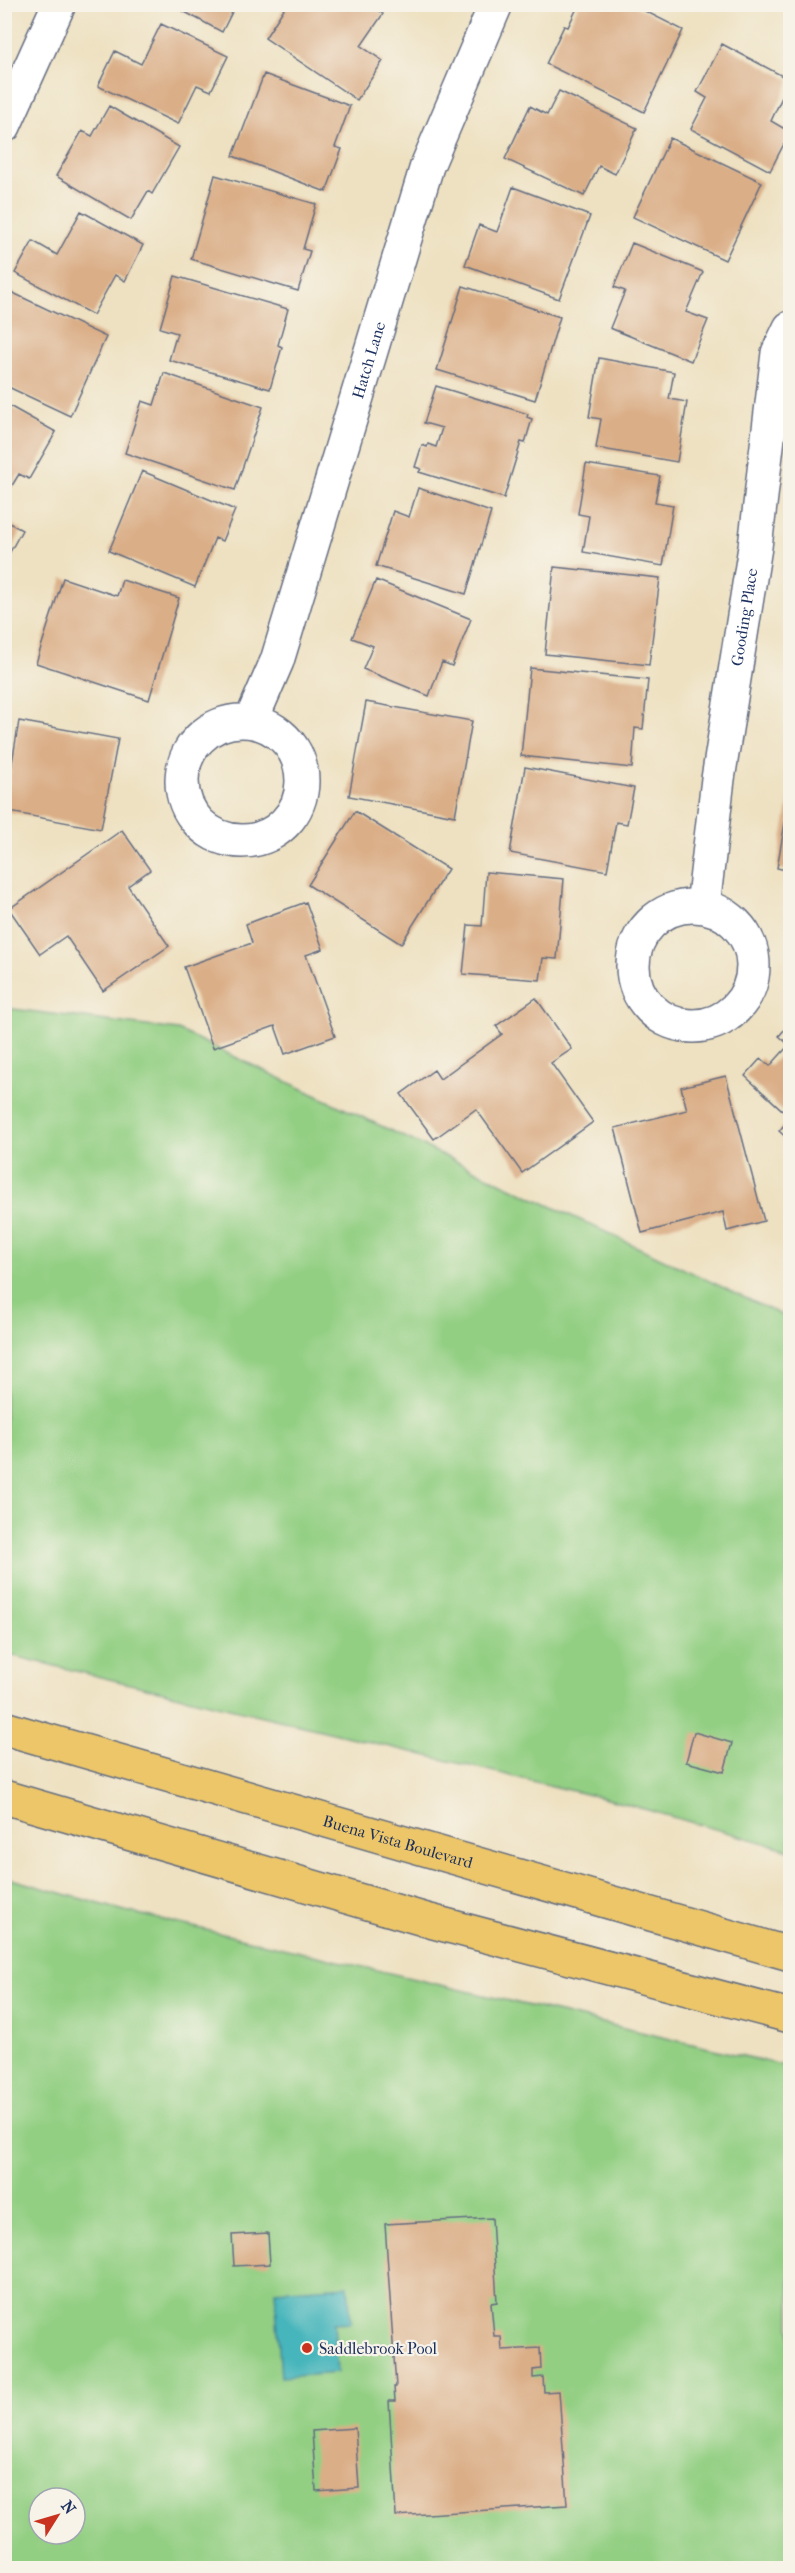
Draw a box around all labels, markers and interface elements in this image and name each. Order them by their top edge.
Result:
street label: Hatch Lane [348,319,389,401]
street label: Gooding Place [727,567,762,667]
street label: Buena Vista Boulevard [321,1811,475,1872]
place label: Saddlebrook Pool [319,2339,437,2358]
marker: Saddlebrook Pool [300,2341,314,2355]
north arrow [27,2486,87,2546]
text: N [57,2497,80,2519]

